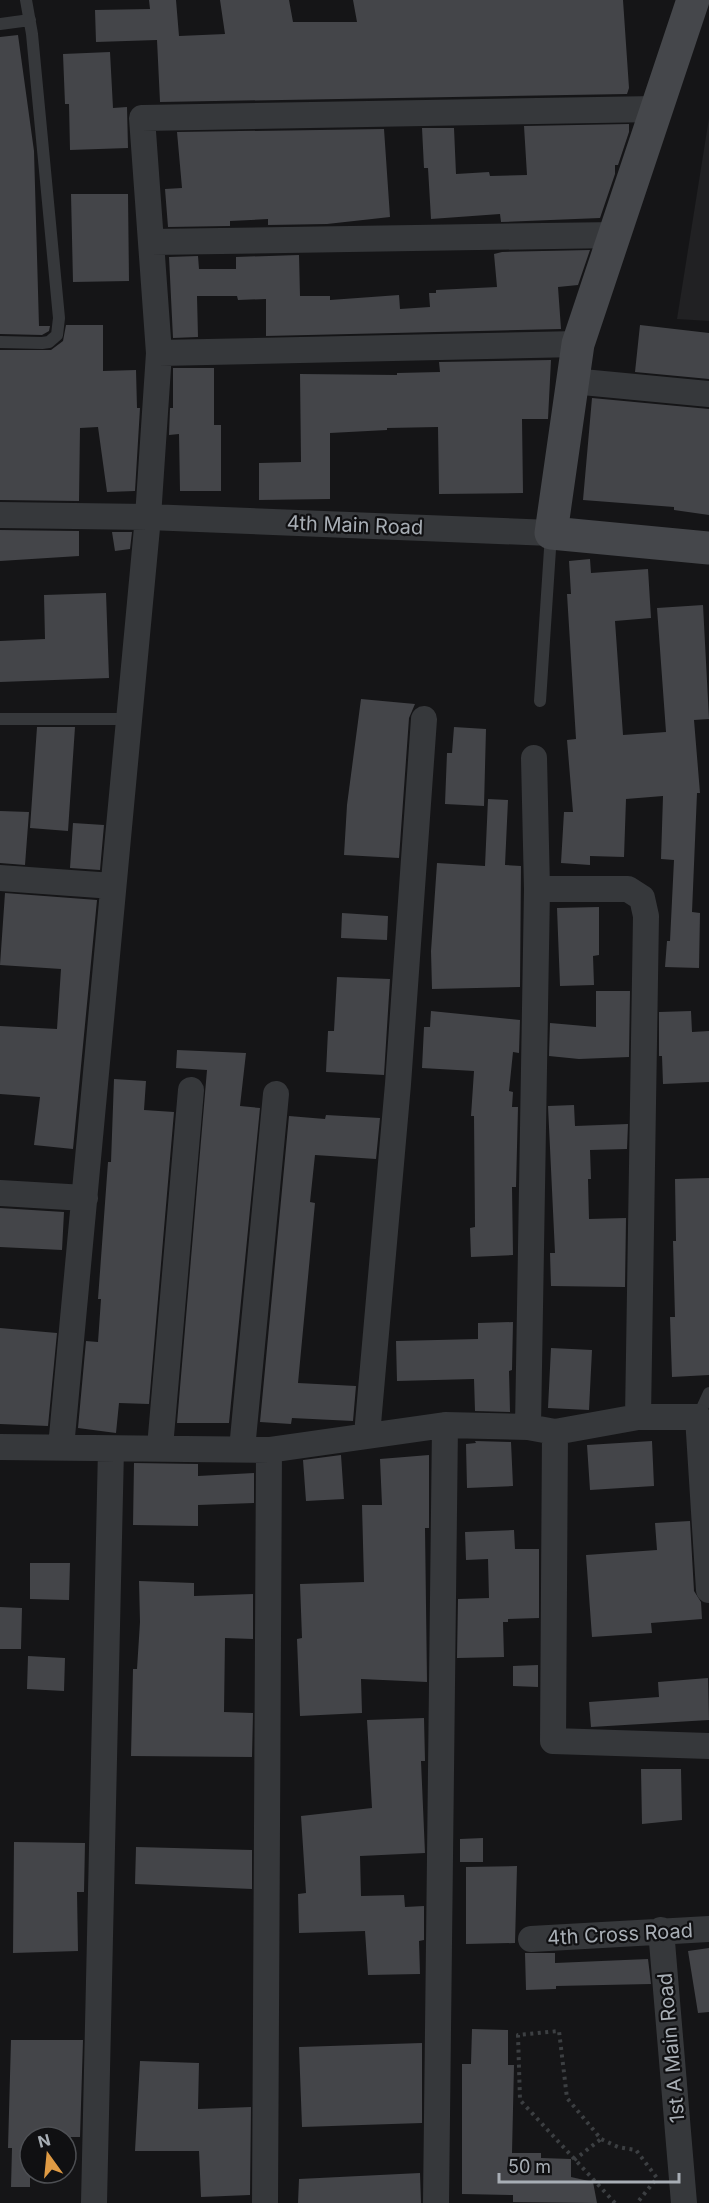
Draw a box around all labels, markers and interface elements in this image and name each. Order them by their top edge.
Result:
street label: 4th Main Road [286,511,424,539]
street label: 4th Cross Road [547,1918,693,1950]
street label: 1st A Main Road [653,1972,689,2124]
north arrow [18,2125,78,2185]
text: N [36,2129,53,2152]
scale bar [499,2146,679,2184]
text: 50 m [508,2156,551,2177]

